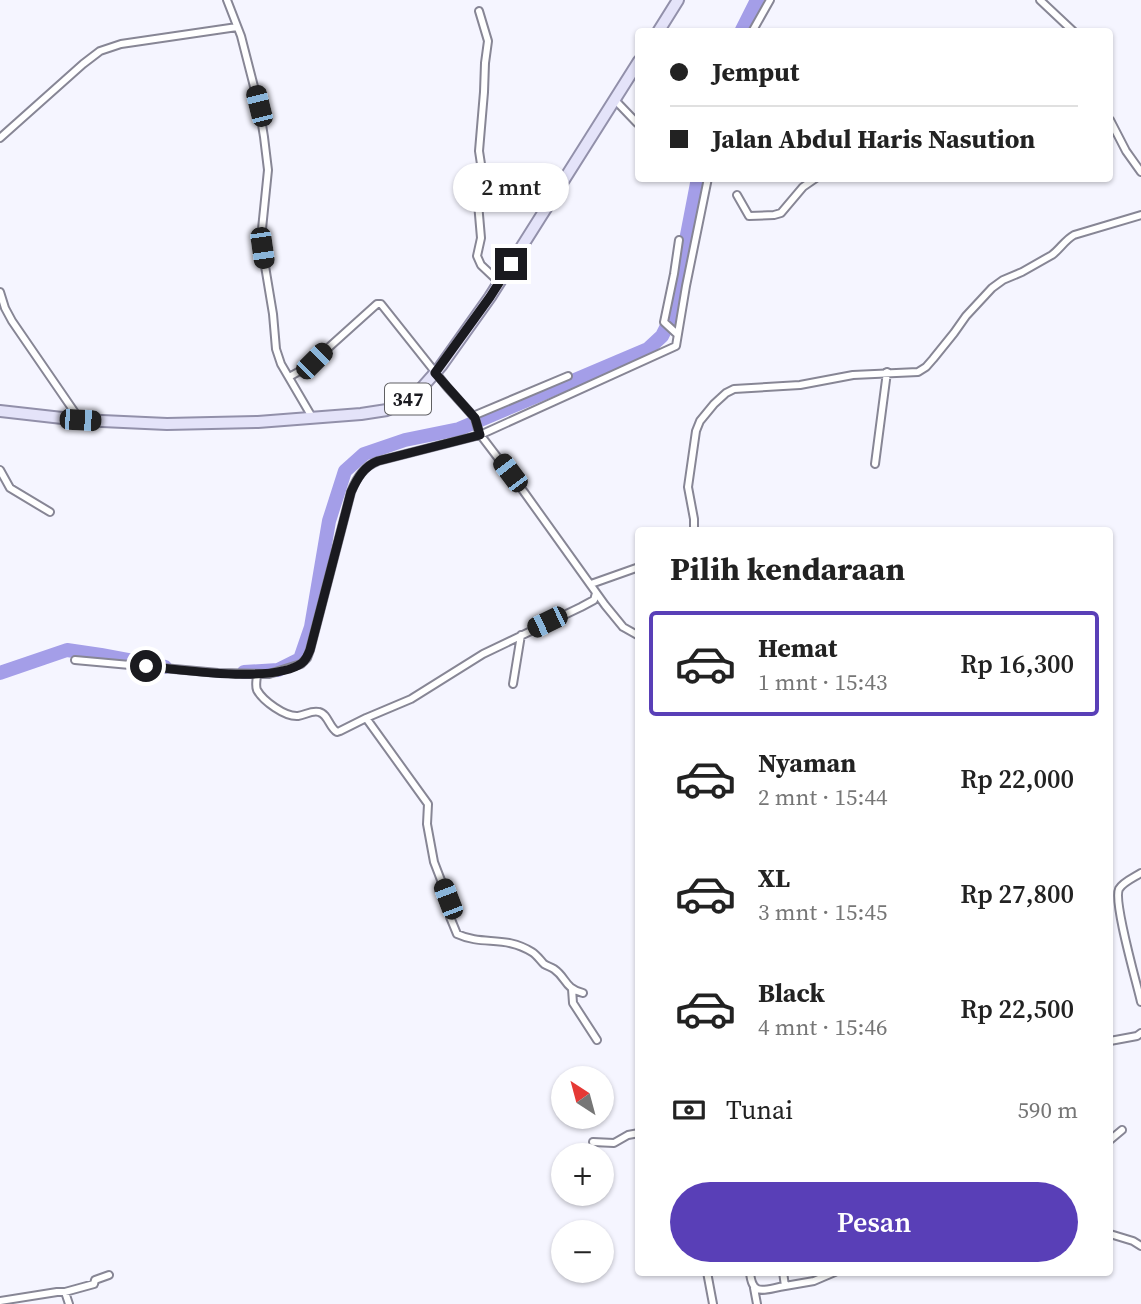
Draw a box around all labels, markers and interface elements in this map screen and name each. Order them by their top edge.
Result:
text: Jemput [712,54,799,90]
car [244,83,275,129]
text: Jalan Abdul Haris Nasution [712,121,1035,157]
callout: 2 mnt [453,162,569,212]
text: 2 mnt [481,171,541,203]
car [249,226,276,270]
route end [495,248,527,280]
car [292,339,337,383]
road number: 347 [385,384,431,414]
car [59,408,102,432]
car [489,450,532,496]
text: Pilih kendaraan [670,547,905,591]
car [524,603,571,641]
text: Hemat [758,630,837,666]
icon: car [674,632,737,695]
text: Rp 16,300 [960,646,1074,682]
route start [130,650,162,682]
text: 1 mnt · 15:43 [758,666,887,698]
text: Nyaman [758,745,856,781]
icon: car [674,747,737,810]
text: Rp 22,000 [960,761,1074,797]
text: 2 mnt · 15:44 [758,781,887,813]
text: XL [758,860,790,896]
icon: car [674,862,737,925]
car [431,876,466,922]
text: Rp 27,800 [960,876,1074,912]
text: 3 mnt · 15:45 [758,896,887,928]
text: Black [758,975,825,1011]
icon: car [674,977,737,1040]
text: Rp 22,500 [960,991,1074,1027]
text: 4 mnt · 15:46 [758,1011,887,1043]
north arrow [551,1066,614,1129]
map controls [551,1066,614,1283]
icon: cash [670,1091,708,1129]
text: Tunai [726,1092,793,1128]
text: 590 m [1017,1094,1078,1126]
button: + [551,1143,614,1206]
button: Pesan [670,1182,1078,1262]
button: − [551,1220,614,1283]

